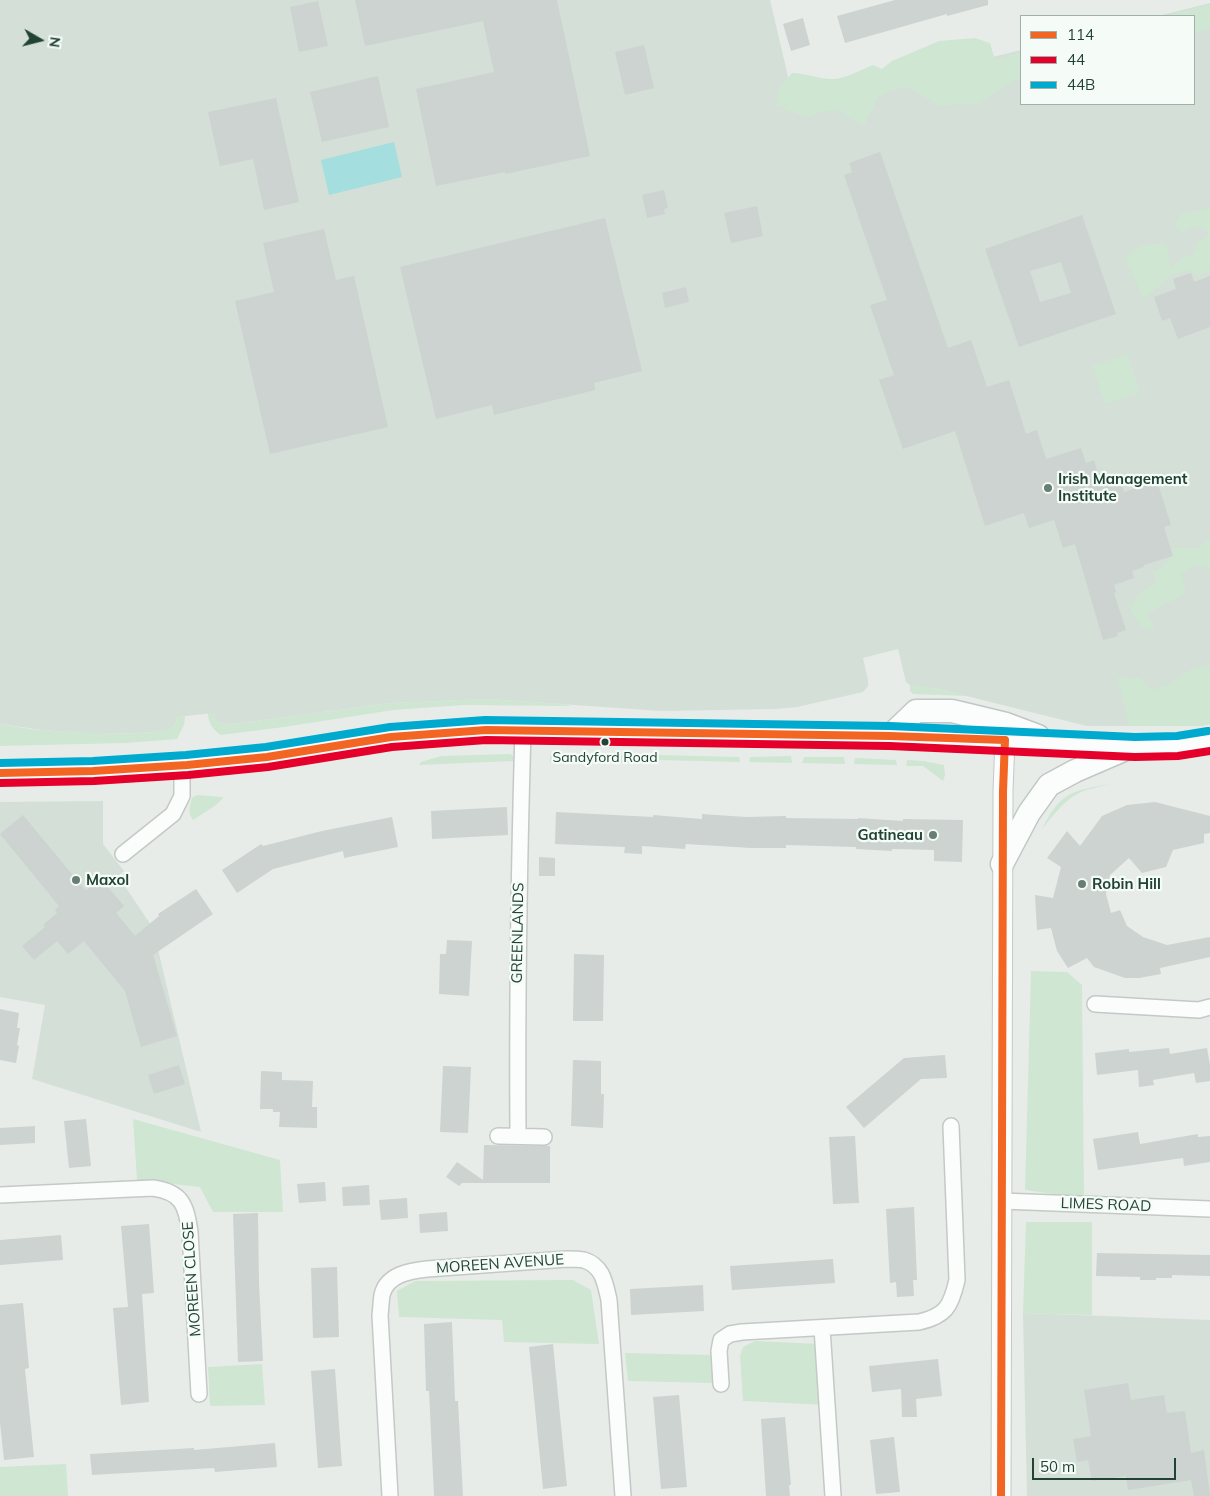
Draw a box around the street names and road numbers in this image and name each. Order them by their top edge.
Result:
street label: GREENLANDS [508,882,528,984]
street label: LIMES ROAD [1060,1194,1152,1216]
street label: MOREEN CLOSE [179,1221,205,1337]
street label: MOREEN AVENUE [435,1251,565,1277]

